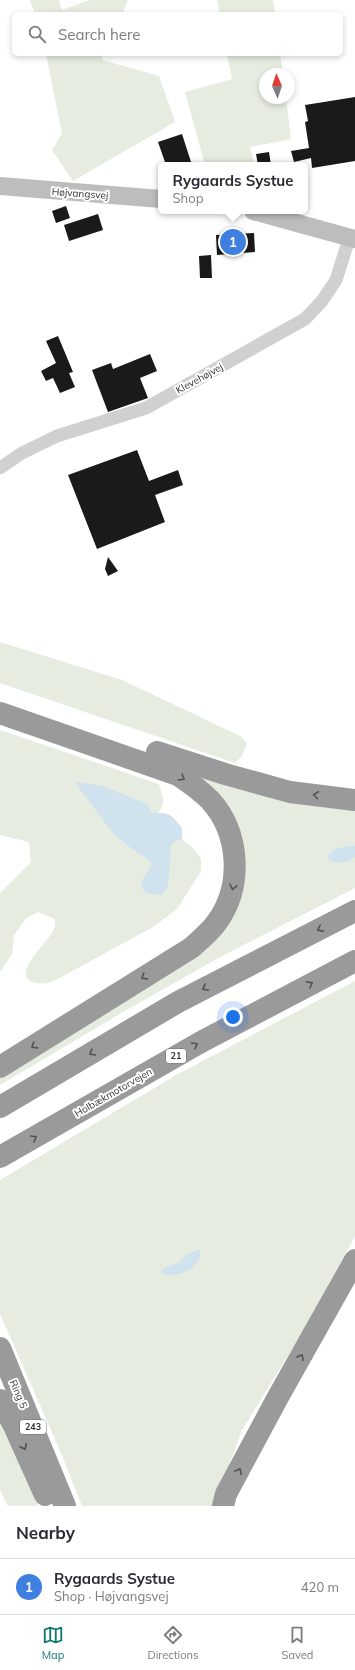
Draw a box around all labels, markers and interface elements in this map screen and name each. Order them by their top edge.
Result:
search box [12,12,343,56]
icon: search [26,23,48,45]
text: Search here [58,25,140,44]
north arrow [259,68,295,104]
popup [158,162,308,214]
text: Rygaards Systue [173,171,293,190]
street label: Højvangsvej [51,185,109,202]
text: Shop [173,190,203,206]
pin: 1 [220,227,246,257]
street label: Klevehøjvej [173,360,225,397]
one-way arrow [178,773,185,780]
one-way arrow [313,791,319,800]
one-way arrow [229,884,237,891]
one-way arrow [317,924,325,932]
one-way arrow [142,972,149,979]
one-way arrow [306,982,313,989]
one-way arrow [201,983,209,991]
your location [223,1007,243,1027]
one-way arrow [31,1041,38,1048]
one-way arrow [191,1042,198,1049]
one-way arrow [89,1048,96,1055]
road number: 21 [166,1049,186,1063]
street label: Holbækmotorvejen [72,1065,155,1120]
one-way arrow [30,1135,37,1142]
one-way arrow [296,1353,303,1361]
street label: Ring 5 [7,1378,30,1410]
road number: 243 [20,1420,46,1434]
one-way arrow [19,1443,27,1451]
one-way arrow [234,1467,241,1475]
text: Nearby [16,1522,75,1543]
text: Rygaards Systue [54,1569,175,1588]
text: 1 [25,1579,33,1595]
text: 420 m [301,1579,339,1595]
text: Shop · Højvangsvej [54,1588,169,1604]
tab: Map [42,1624,64,1662]
tab: Directions [148,1624,198,1662]
tab: Saved [282,1624,313,1662]

